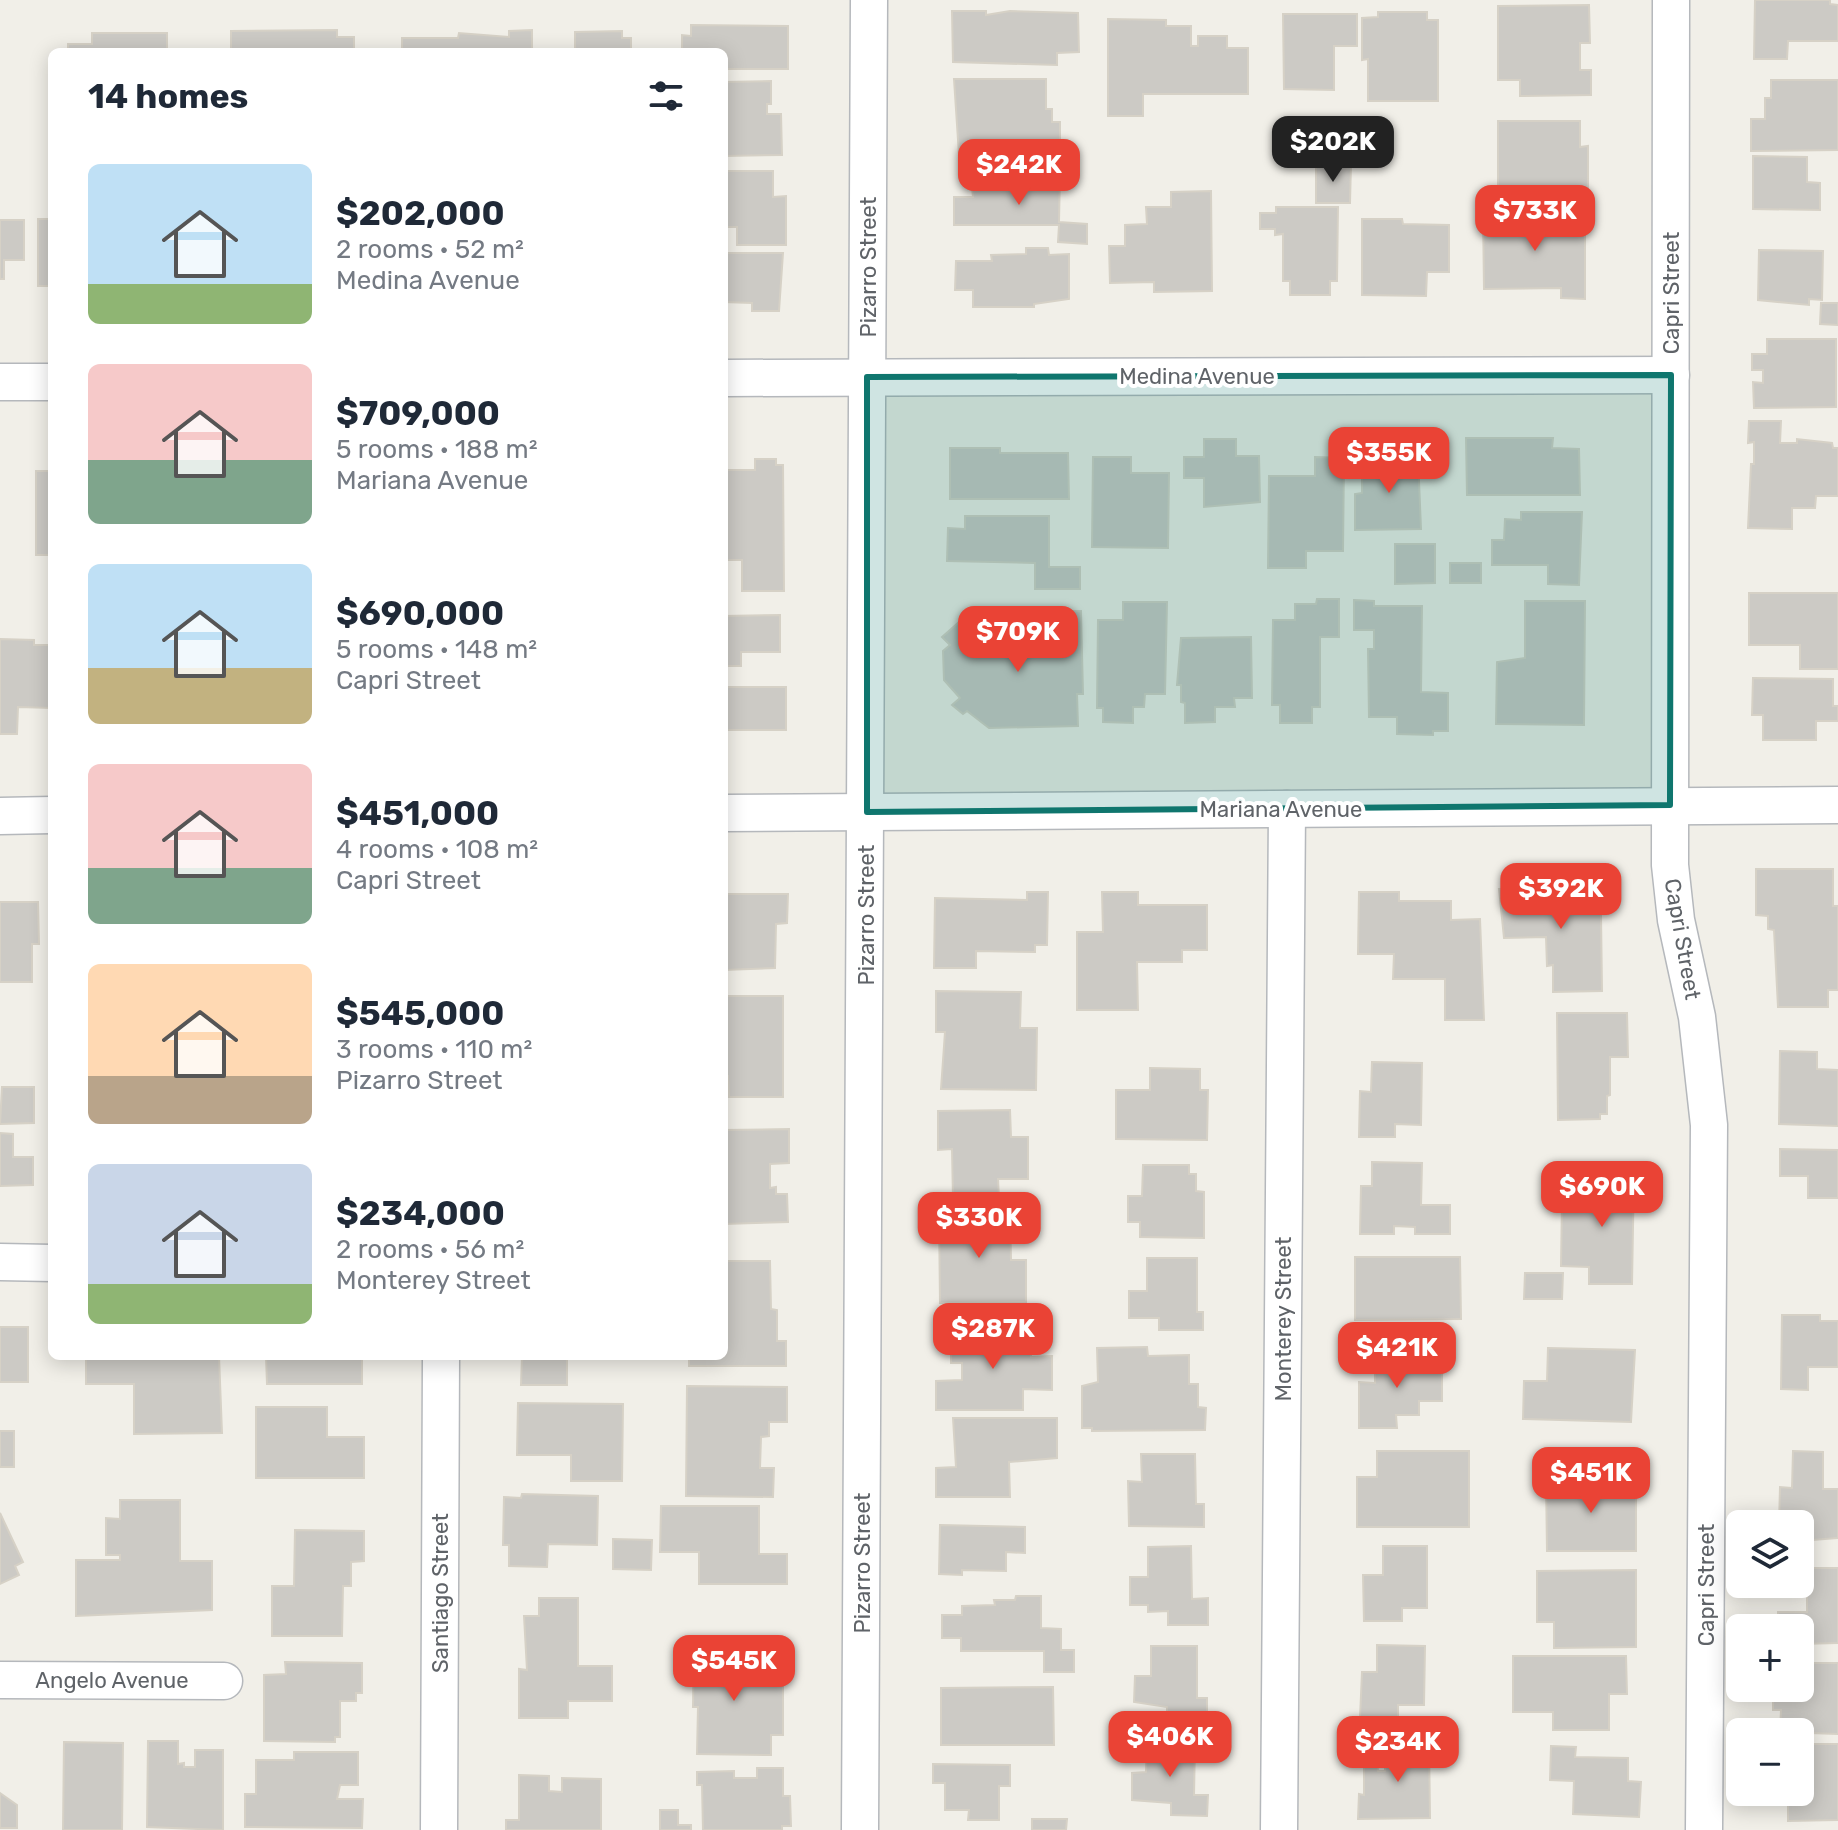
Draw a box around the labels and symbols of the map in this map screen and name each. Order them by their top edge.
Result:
pin: $202K [1277,116,1389,184]
pin: $242K [963,139,1075,207]
pin: $733K [1479,185,1591,253]
street label: Pizarro Street [855,196,882,337]
street label: Capri Street [1658,231,1685,354]
street label: Medina Avenue [1119,363,1275,390]
pin: $355K [1333,427,1445,495]
pin: $709K [962,606,1074,674]
street label: Mariana Avenue [1200,796,1362,823]
street label: Pizarro Street [853,844,880,985]
pin: $392K [1505,863,1617,931]
street label: Capri Street [1659,876,1707,1002]
pin: $690K [1546,1161,1658,1229]
pin: $330K [923,1192,1035,1260]
street label: Monterey Street [1270,1236,1297,1401]
pin: $287K [937,1303,1049,1371]
pin: $421K [1341,1322,1453,1390]
pin: $451K [1535,1447,1647,1515]
street label: Pizarro Street [849,1492,876,1633]
street label: Santiago Street [427,1513,454,1673]
street label: Capri Street [1693,1523,1720,1646]
pin: $545K [678,1635,790,1703]
street label: Angelo Avenue [35,1667,189,1694]
pin: $406K [1114,1711,1226,1779]
pin: $234K [1342,1716,1454,1784]

